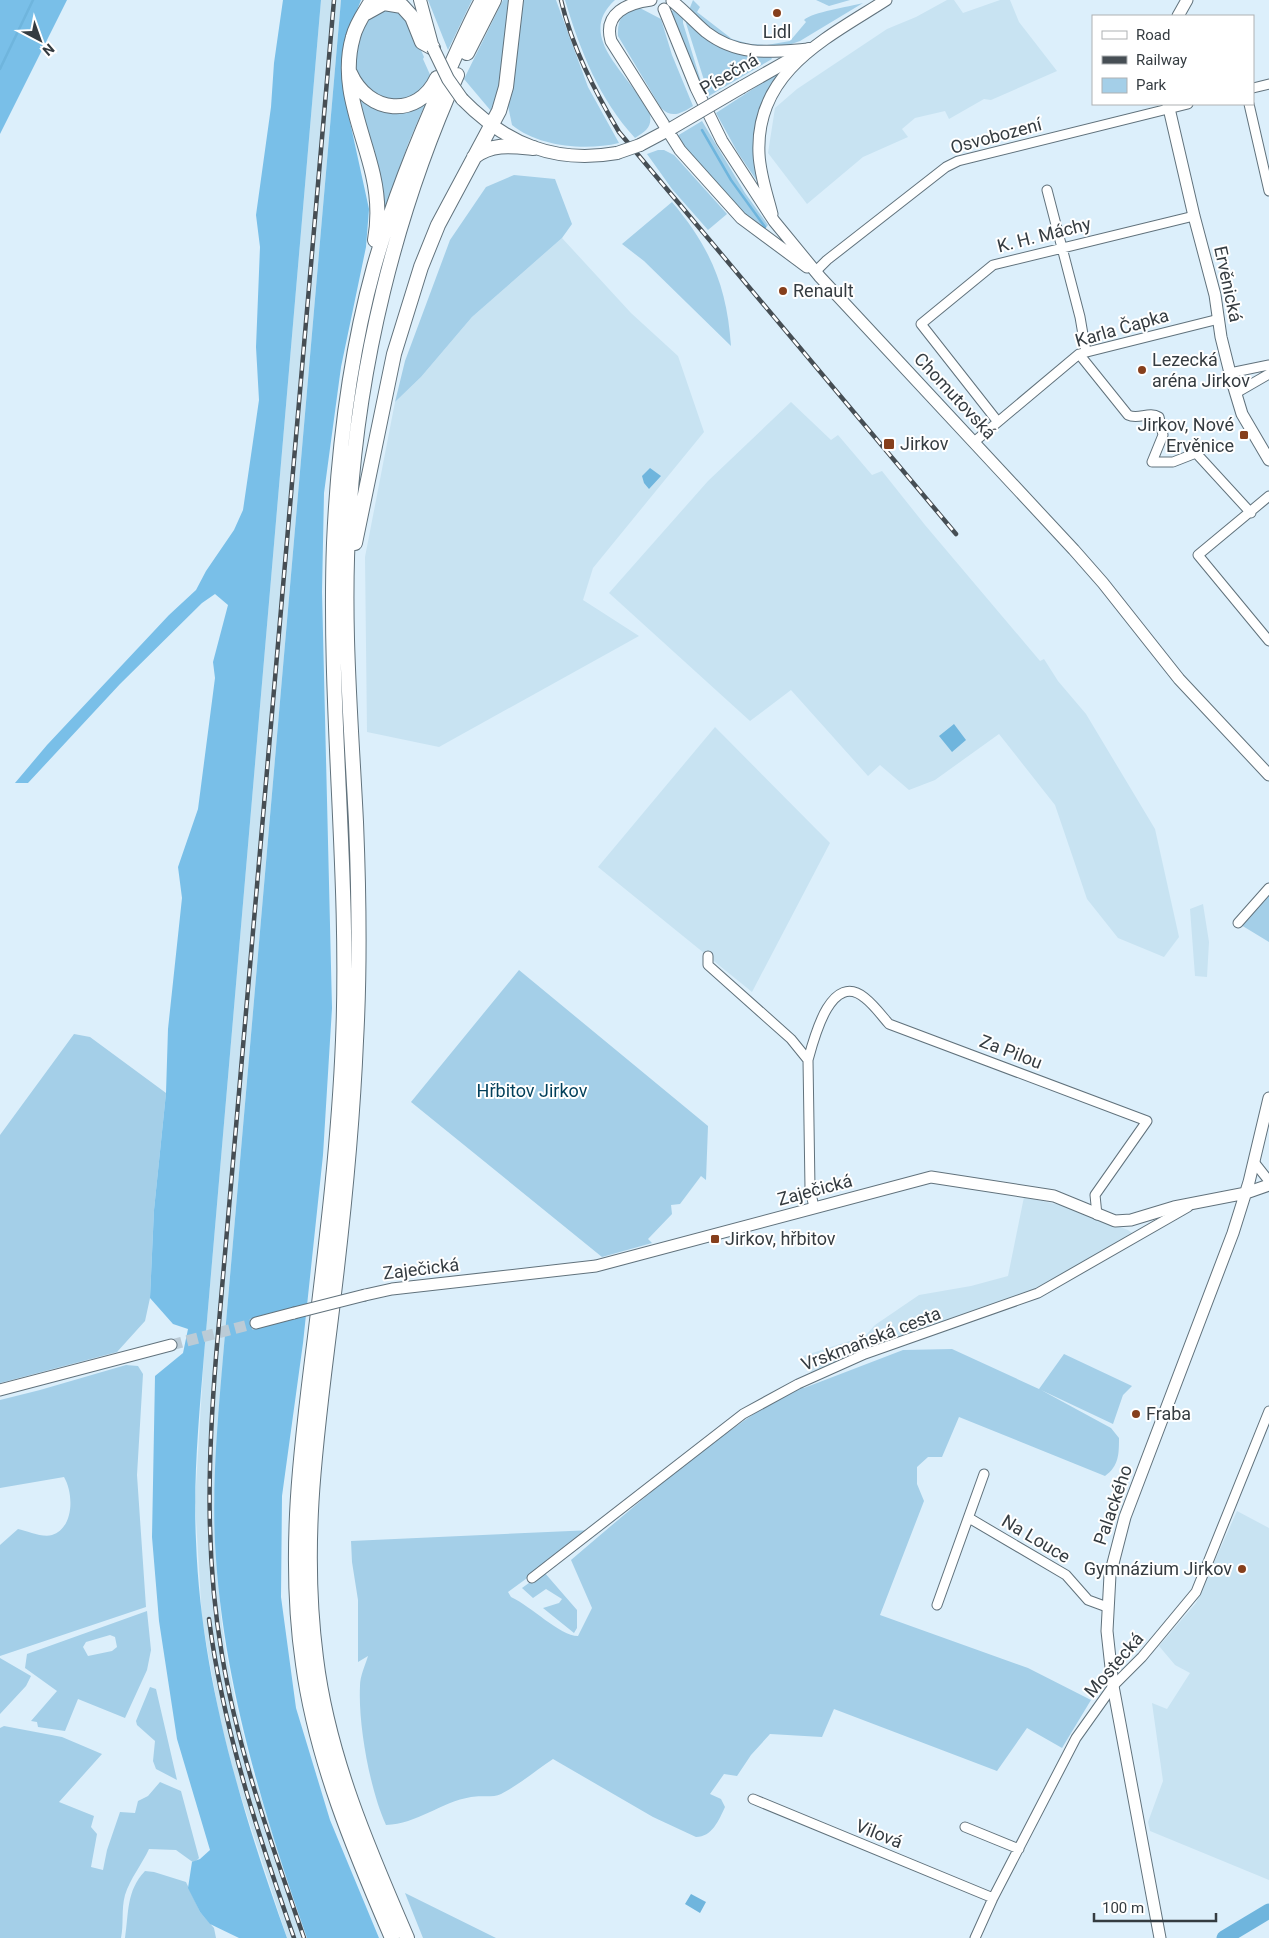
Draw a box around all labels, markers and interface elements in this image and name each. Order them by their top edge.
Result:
marker: Lidl [771,7,783,19]
north arrow [15,15,65,65]
legend [1092,15,1254,105]
place label: Lidl [763,21,791,42]
text: Road [1136,26,1170,44]
text: N [40,41,58,59]
street label: Písečná [696,49,762,99]
text: Railway [1136,51,1187,69]
text: Park [1136,76,1167,94]
street label: Osvobození [948,113,1044,158]
street label: K. H. Máchy [995,213,1093,256]
street label: Ervěnická [1210,244,1247,324]
place label: Renault [793,280,854,301]
marker: Renault [777,285,789,297]
street label: Karla Čapka [1073,304,1171,351]
street label: Chomutovská [910,348,1001,443]
place label: Lezecká aréna Jirkov [1152,349,1250,391]
marker: Lezecká aréna Jirkov [1136,364,1148,376]
place label: Jirkov, Nové Ervěnice [1137,414,1234,456]
marker: Jirkov, Nové Ervěnice [1238,429,1250,441]
place label: Jirkov [900,433,949,454]
marker: Jirkov [882,437,896,451]
street label: Za Pilou [977,1030,1045,1073]
park label: Hřbitov Jirkov [477,1080,588,1101]
street label: Zaječická [775,1169,855,1210]
place label: Jirkov, hřbitov [725,1228,836,1249]
marker: Jirkov, hřbitov [709,1233,721,1245]
street label: Zaječická [382,1253,460,1284]
street label: Vrskmaňská cesta [798,1302,944,1375]
place label: Fraba [1146,1403,1191,1424]
marker: Fraba [1130,1408,1142,1420]
street label: Palackého [1089,1462,1136,1548]
street label: Na Louce [998,1510,1074,1567]
place label: Gymnázium Jirkov [1084,1558,1232,1579]
marker: Gymnázium Jirkov [1236,1563,1248,1575]
street label: Mostecká [1080,1628,1147,1701]
street label: Vilová [853,1815,906,1852]
scale bar [1094,1890,1216,1922]
text: 100 m [1102,1899,1144,1917]

